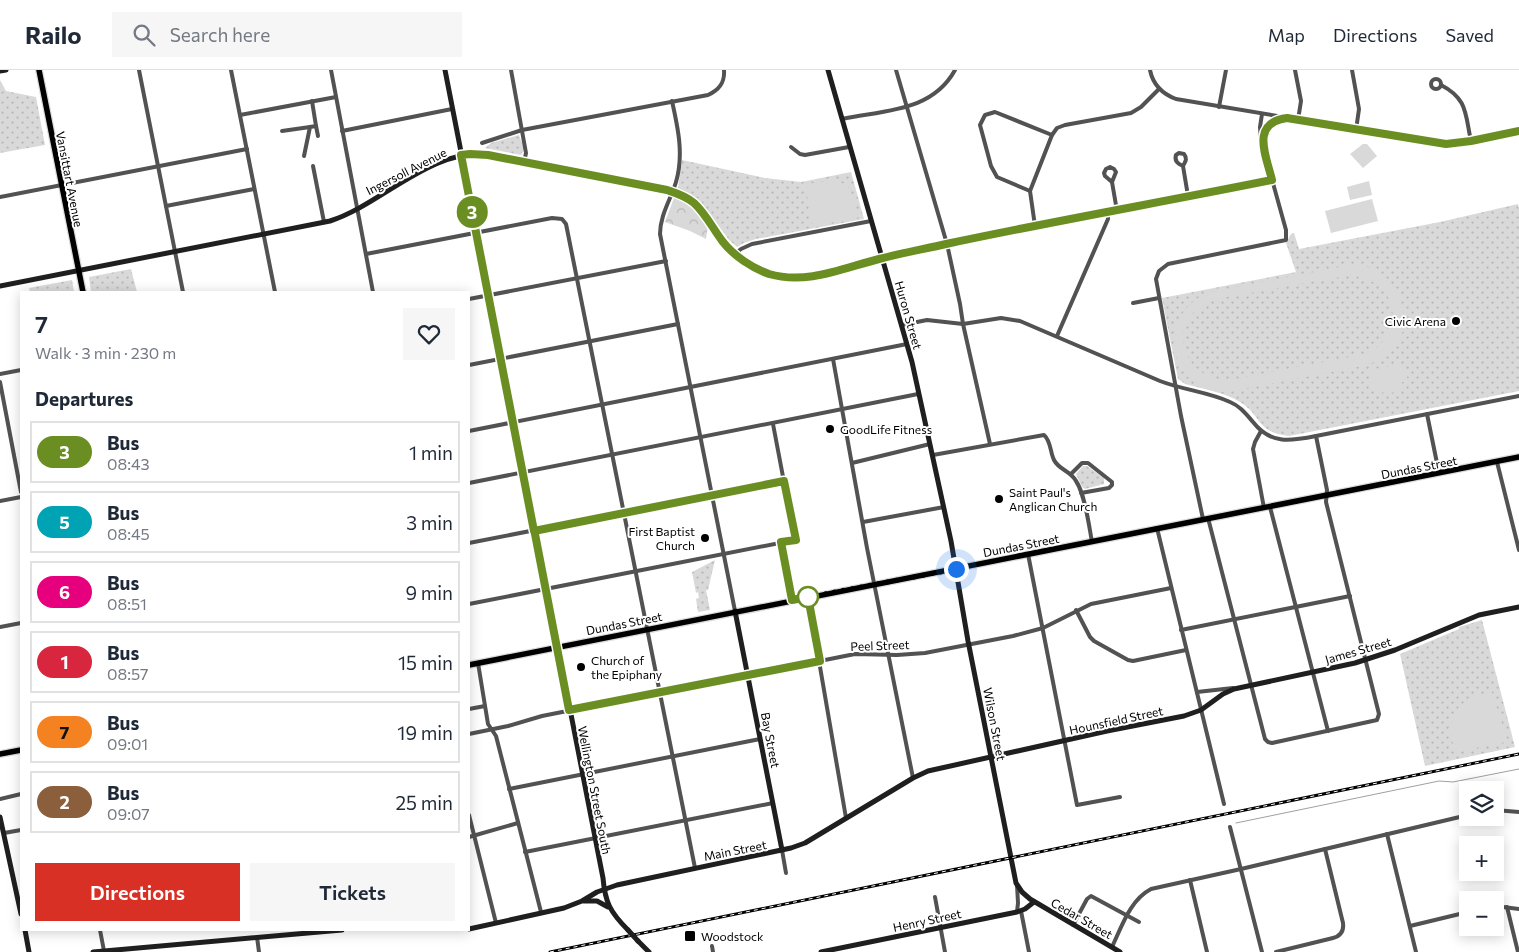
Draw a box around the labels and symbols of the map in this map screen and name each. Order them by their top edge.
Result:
street label: Vansittart Avenue [54,130,86,228]
street label: Ingersoll Avenue [363,145,449,197]
line badge: 3 [456,196,488,228]
street label: Huron Street [893,279,925,351]
place label: Civic Arena [1385,314,1446,328]
marker: Civic Arena [1450,315,1462,327]
place label: GoodLife Fitness [840,422,932,436]
marker: GoodLife Fitness [824,423,836,435]
street label: Dundas Street [1380,453,1458,481]
place label: Saint Paul's Anglican Church [1009,485,1097,513]
marker: Saint Paul's Anglican Church [993,493,1005,505]
place label: First Baptist Church [628,524,695,552]
street label: Dundas Street [982,531,1060,559]
marker: First Baptist Church [699,532,711,544]
your location [944,557,969,582]
unlabelled marker [797,586,819,608]
street label: Dundas Street [585,609,663,637]
street label: James Street [1323,634,1393,667]
street label: Peel Street [850,637,910,653]
place label: Church of the Epiphany [591,653,662,681]
marker: Church of the Epiphany [575,661,587,673]
street label: Wilson Street [981,686,1009,762]
street label: Hounsfield Street [1068,703,1164,737]
street label: Bay Street [759,711,783,769]
street label: Wellington Street South [576,725,614,855]
street label: Main Street [702,837,768,863]
street label: Cedar Street [1049,895,1115,941]
street label: Henry Street [892,906,962,934]
marker: Woodstock [683,929,697,943]
place label: Woodstock [701,929,764,943]

